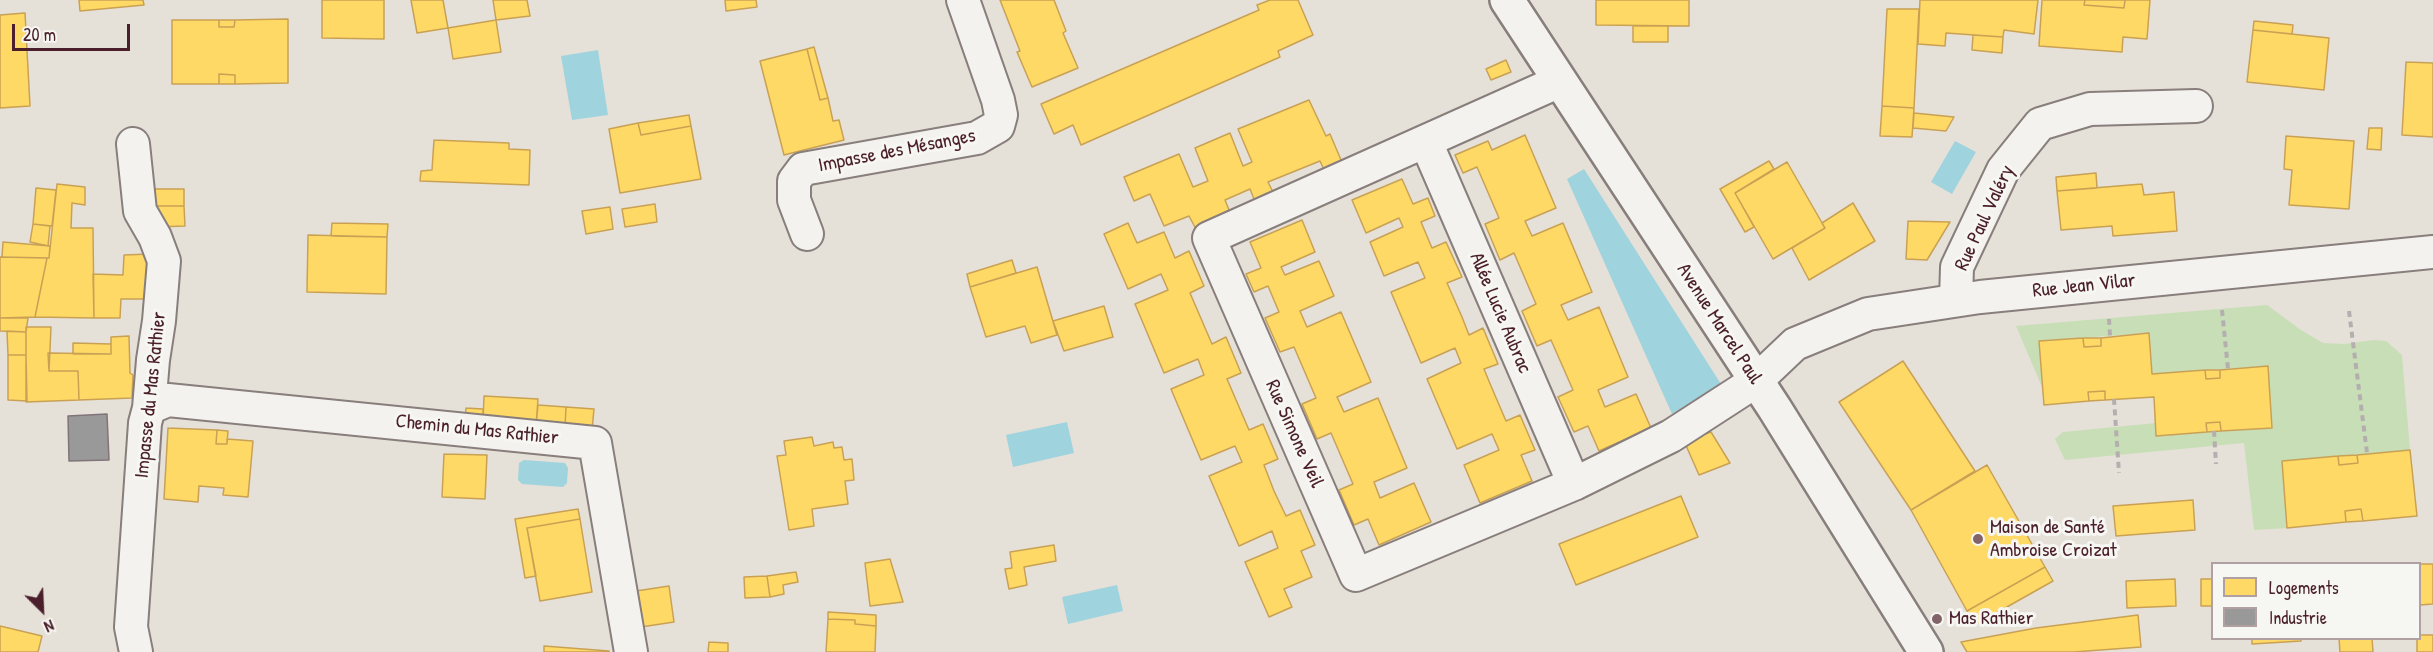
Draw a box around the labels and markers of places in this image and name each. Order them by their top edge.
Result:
place label: Maison de Santé Ambroise Croizat [1990,516,2117,563]
marker: Maison de Santé Ambroise Croizat [1971,532,1985,546]
place label: Mas Rathier [1949,607,2033,631]
marker: Mas Rathier [1930,612,1944,626]

